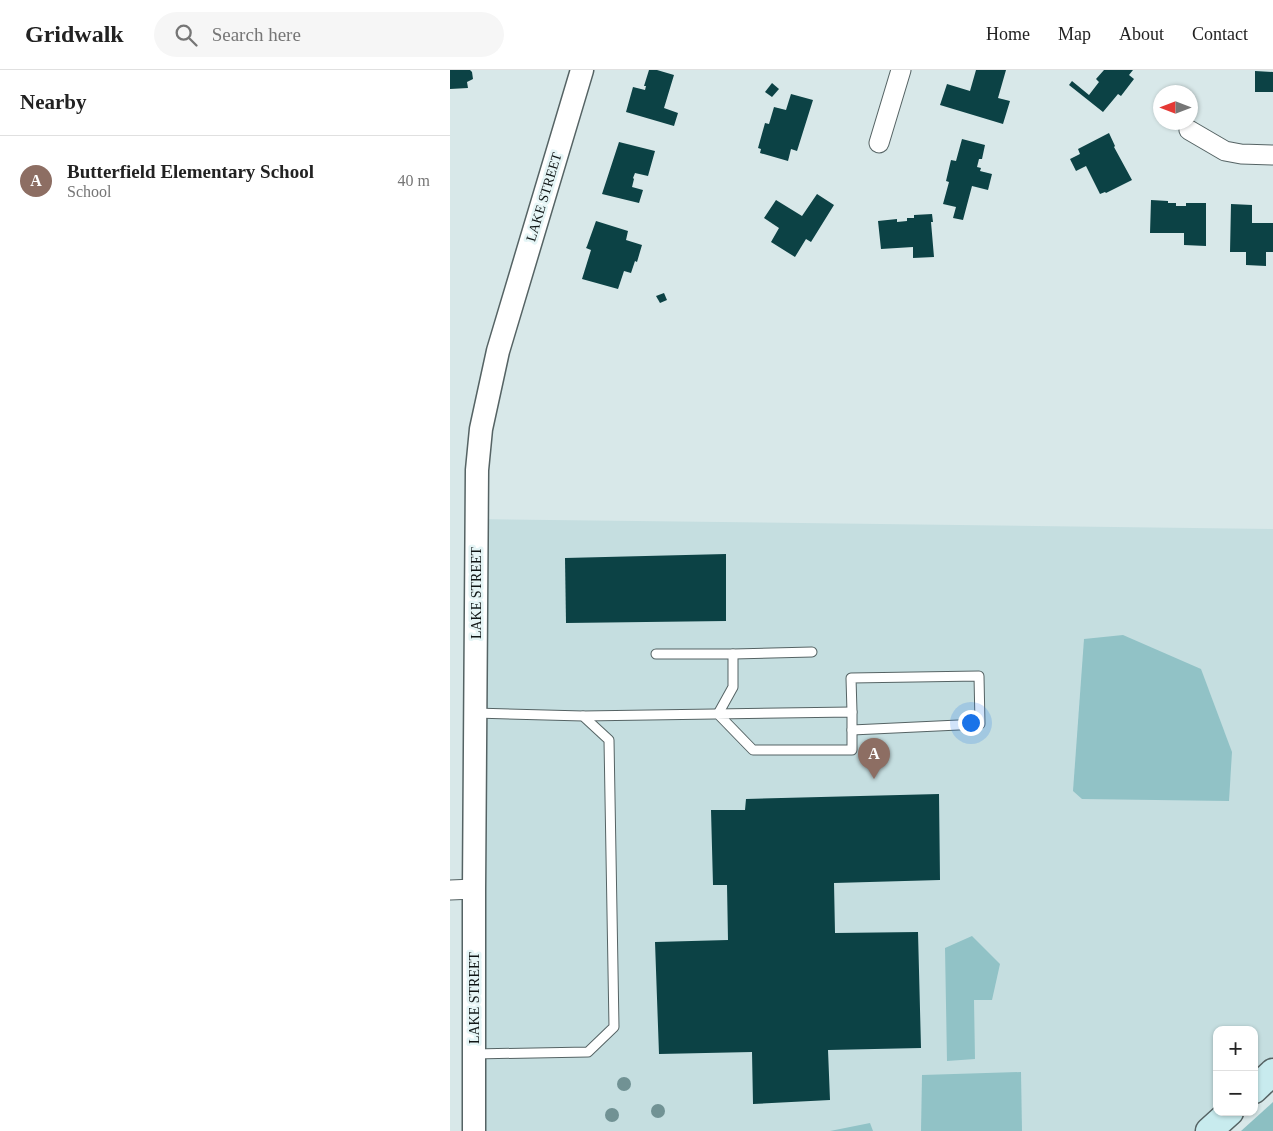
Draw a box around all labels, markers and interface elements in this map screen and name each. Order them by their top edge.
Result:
search box [154,12,504,57]
text: Gridwalk [25,21,124,47]
icon: search [172,21,200,49]
text: Search here [212,24,301,45]
text: Home [986,24,1030,44]
text: Map [1058,24,1091,44]
text: About [1119,24,1164,44]
text: Contact [1192,24,1248,44]
north arrow [1153,85,1198,130]
text: Nearby [20,90,87,114]
street label: LAKE STREET [523,150,565,243]
text: Butterfield Elementary School [67,161,314,182]
text: A [30,172,42,189]
text: 40 m [398,172,430,189]
text: School [67,183,111,200]
street label: LAKE STREET [469,546,484,639]
your location [958,710,984,736]
pin: A [858,738,890,779]
street label: LAKE STREET [467,951,482,1044]
map controls [1213,1026,1258,1116]
button: + [1213,1026,1258,1071]
button: − [1213,1071,1258,1116]

